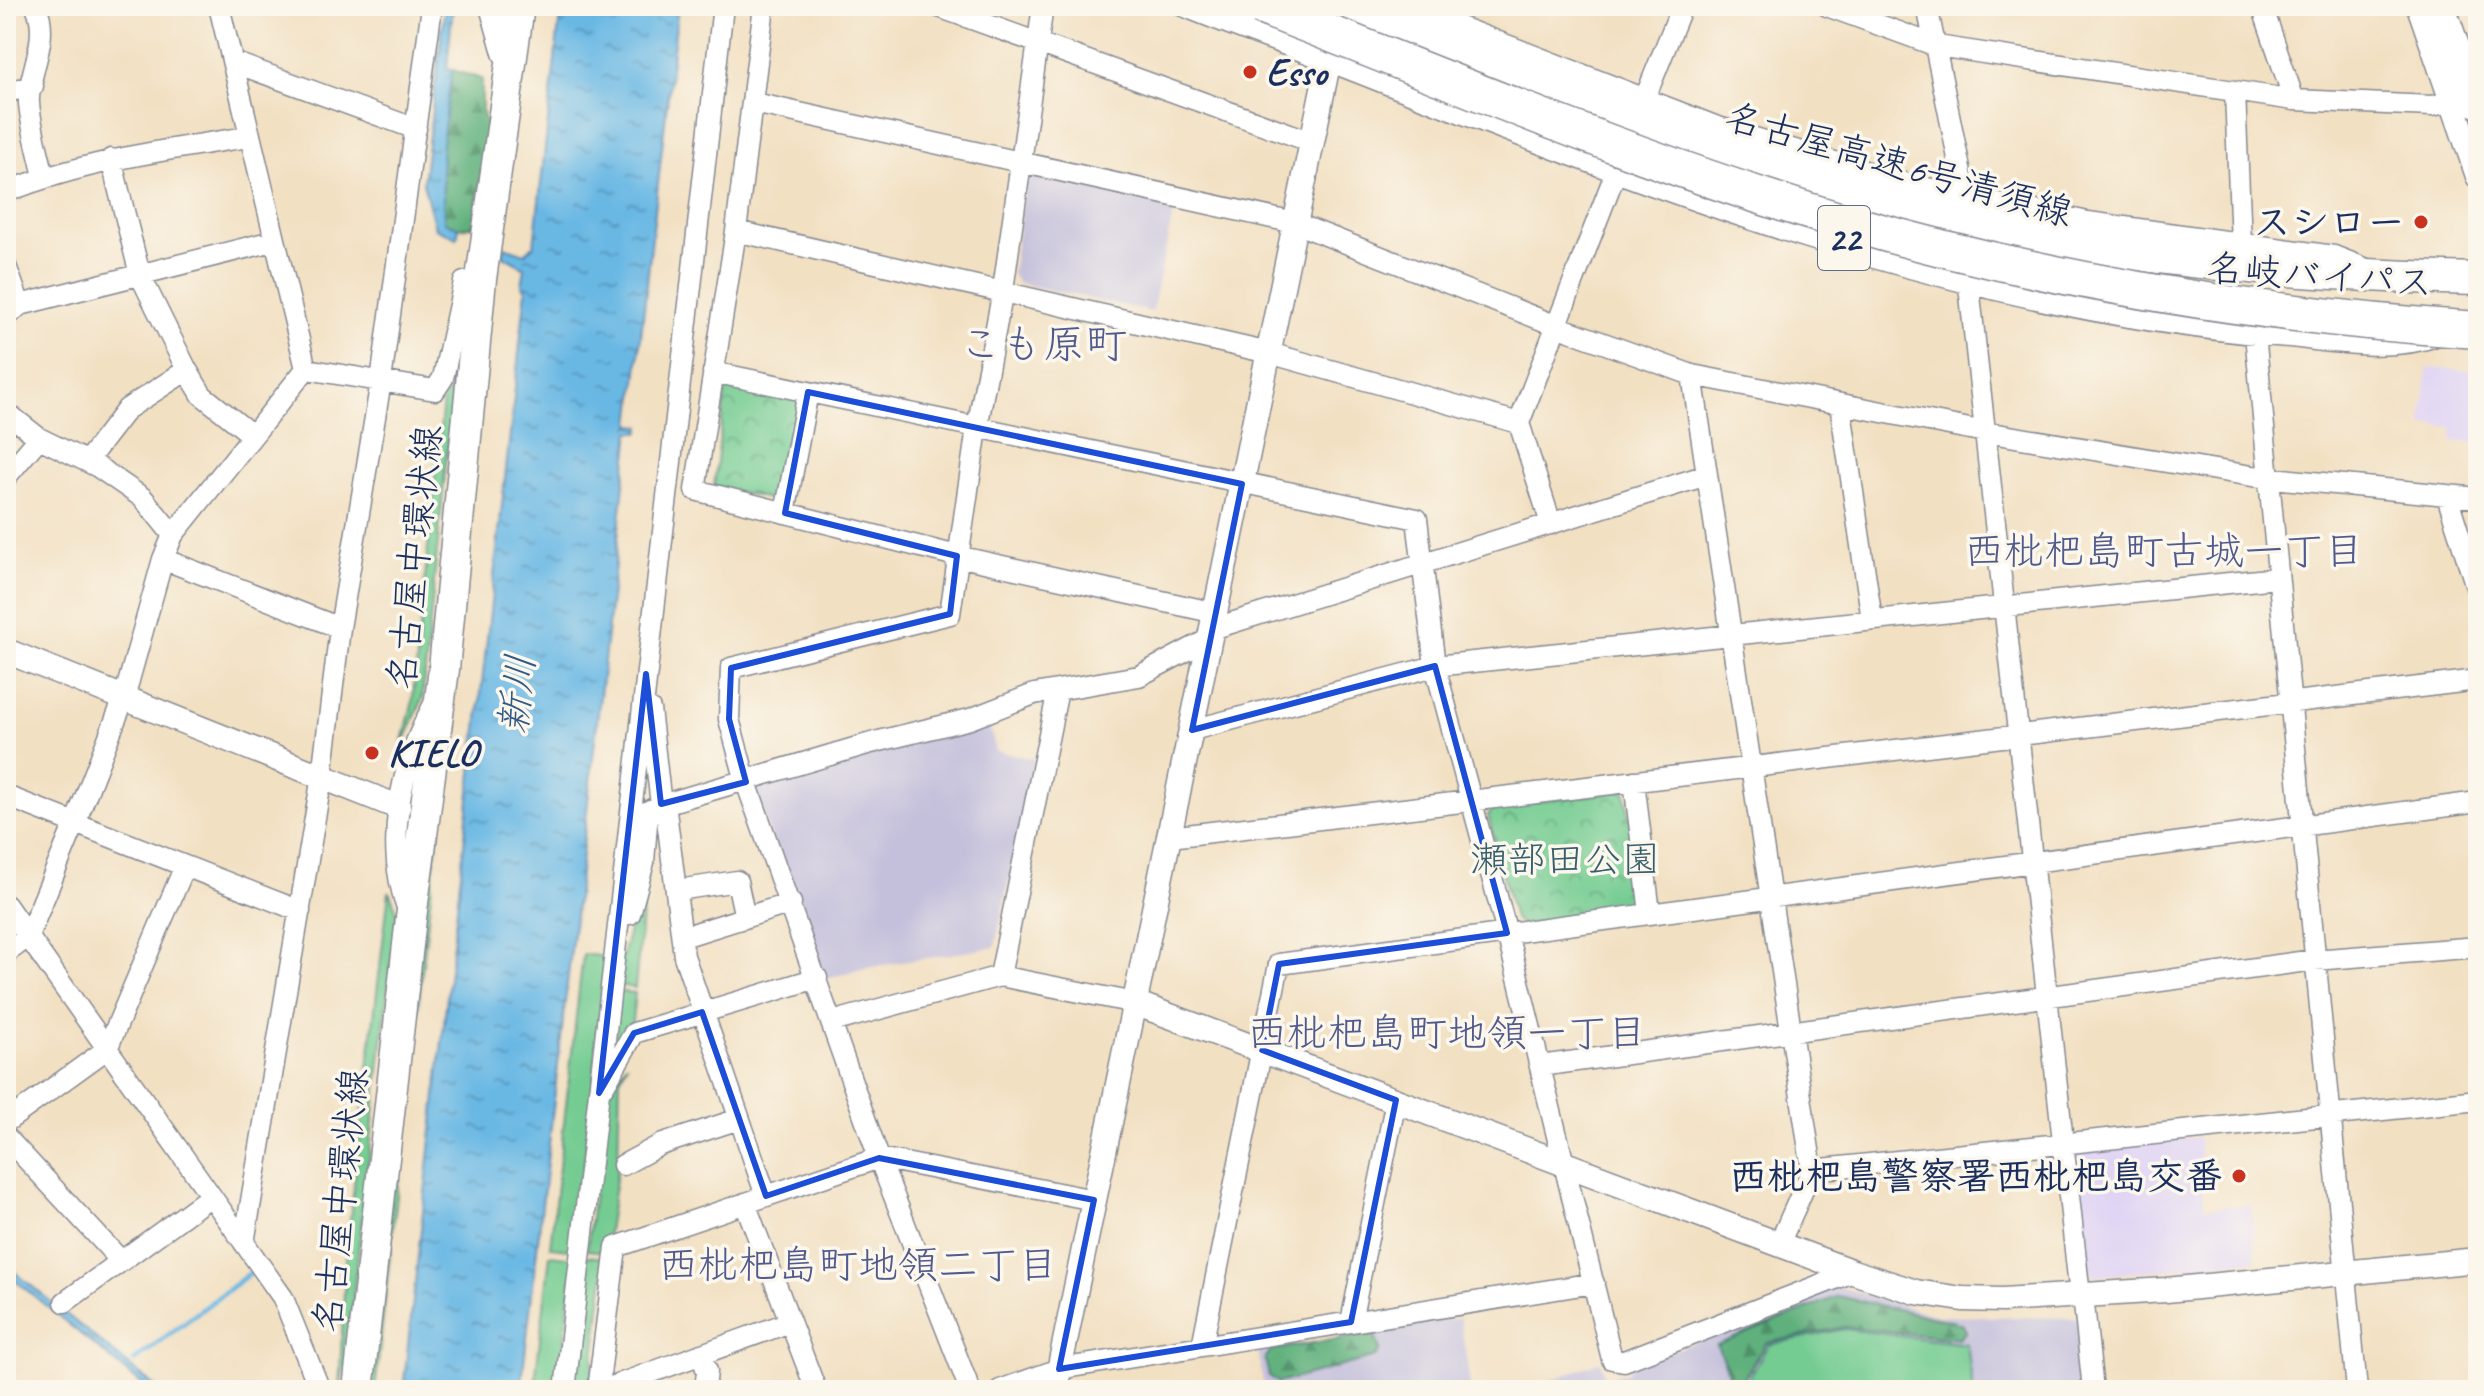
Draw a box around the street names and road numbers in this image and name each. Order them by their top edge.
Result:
street label: 名古屋高速6号清須線 [1720,92,2078,237]
road number: 22 [1818,206,1870,270]
street label: 名岐バイパス [2205,244,2435,307]
street label: 名古屋中環状線 [377,422,452,692]
street label: 名古屋中環状線 [303,1065,378,1335]

